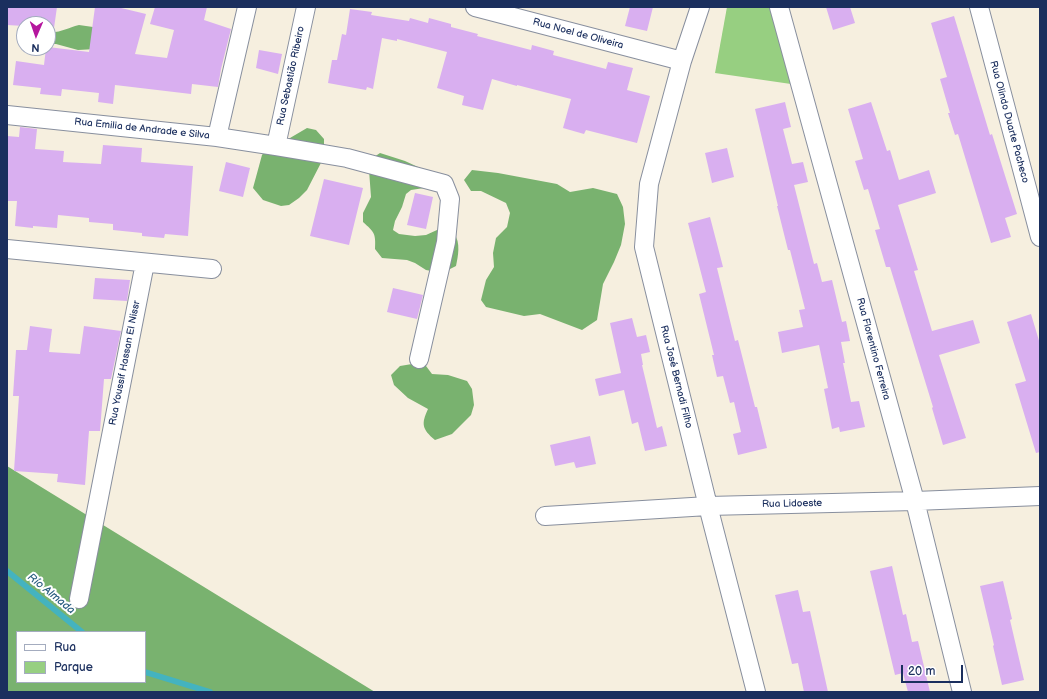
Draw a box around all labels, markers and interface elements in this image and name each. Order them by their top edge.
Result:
north arrow [16,16,56,56]
street label: Rua Noel de Oliveira [531,16,625,52]
street label: Rua Sebastião Ribeiro [275,25,307,127]
text: N [31,41,40,54]
street label: Rua Olindo Duarte Pacheco [987,60,1031,184]
street label: Rua Emilia de Andrade e Silva [74,116,210,142]
street label: Rua Florentino Ferreira [854,297,892,401]
street label: Rua Youssif Hassan El Nissr [107,300,143,426]
street label: Rua José Bernadi Filho [657,324,695,430]
street label: Rua Lidoeste [762,497,822,511]
water label: Río Almada [25,571,77,617]
legend [16,631,146,683]
text: Rua [54,640,76,655]
scale bar [903,657,965,683]
text: Parque [54,660,93,675]
text: 20 m [908,664,935,679]

